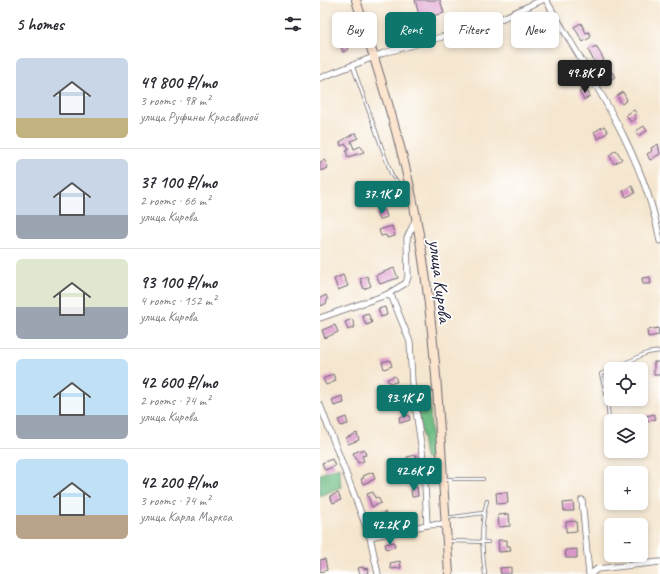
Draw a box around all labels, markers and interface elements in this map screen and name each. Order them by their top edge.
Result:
chip: Buy [332,12,377,48]
chip: Rent [385,12,436,48]
chip: Filters [444,12,503,48]
chip: New [511,12,559,48]
icon: filters [282,13,304,35]
text: 5 homes [16,14,64,35]
pin: 49.8K ₽ [548,60,622,94]
text: 49.8K ₽ [567,65,603,81]
text: 49 800 ₽/mo [140,72,217,93]
icon: home [48,74,96,122]
text: 3 rooms · 98 m² [140,93,210,109]
text: улица Руфины Красавиной [140,109,258,125]
text: 37 100 ₽/mo [140,172,217,193]
icon: home [48,175,96,223]
pin: 37.1K ₽ [345,181,419,215]
text: 37.1K ₽ [364,186,400,202]
text: 2 rooms · 66 m² [140,193,210,209]
text: улица Кирова [140,209,197,225]
street label: улица Кирова [423,237,457,326]
text: 93 100 ₽/mo [140,272,217,293]
icon: home [48,275,96,323]
text: 4 rooms · 152 m² [140,293,216,309]
text: улица Кирова [140,309,197,325]
map controls [604,362,648,562]
button: locate [604,362,648,406]
text: 42 600 ₽/mo [140,372,217,393]
icon: home [48,375,96,423]
pin: 93.1K ₽ [367,385,441,419]
text: 93.1K ₽ [386,390,422,406]
text: 2 rooms · 74 m² [140,393,210,409]
text: улица Кирова [140,409,197,425]
button: layers [604,414,648,458]
pin: 42.6K ₽ [377,458,451,492]
text: 42.6K ₽ [396,463,432,479]
button: + [604,466,648,510]
text: 42 200 ₽/mo [140,472,217,493]
icon: home [48,475,96,523]
text: 3 rooms · 74 m² [140,493,210,509]
text: улица Карла Маркса [140,509,232,525]
pin: 42.2K ₽ [353,512,427,546]
text: 42.2K ₽ [372,517,408,533]
button: − [604,518,648,562]

